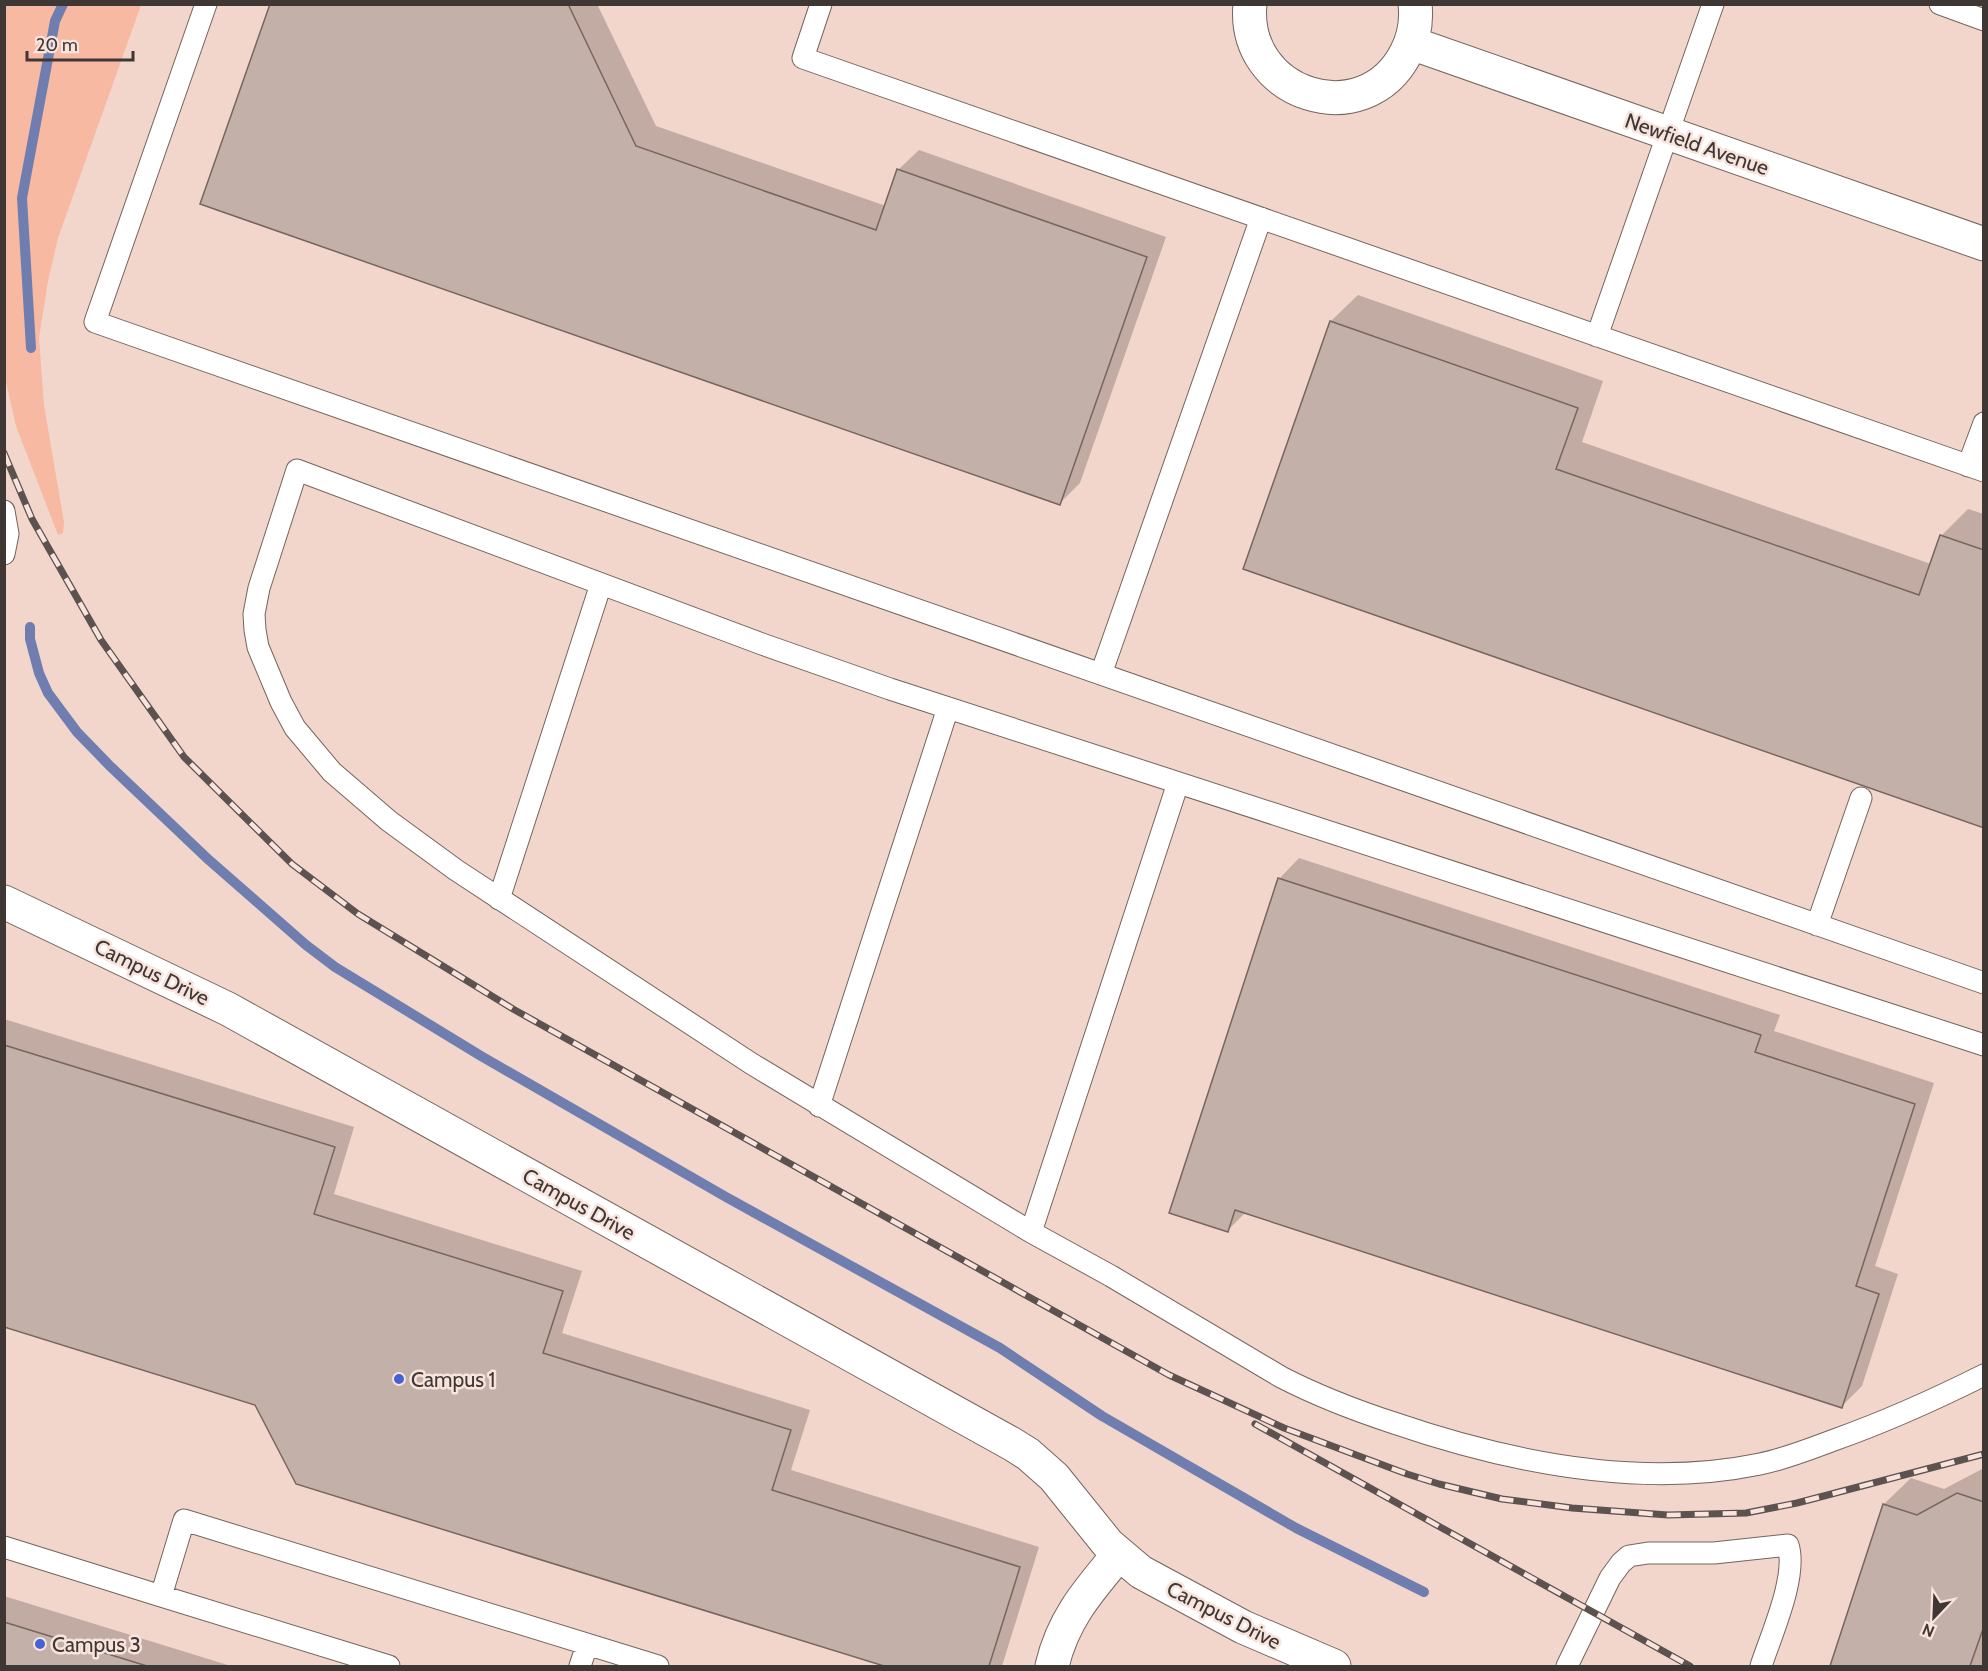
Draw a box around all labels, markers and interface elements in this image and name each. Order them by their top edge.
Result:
scale bar [27,24,134,62]
text: 20 m [36,34,78,56]
street label: Newfield Avenue [1622,108,1772,180]
street label: Campus Drive [91,933,214,1011]
street label: Campus Drive [518,1163,640,1245]
place label: Campus 1 [411,1367,495,1392]
marker: Campus 1 [392,1372,406,1386]
street label: Campus Drive [1163,1576,1285,1655]
north arrow [1904,1587,1964,1647]
text: N [1919,1619,1937,1641]
place label: Campus 3 [52,1632,141,1657]
marker: Campus 3 [33,1637,47,1651]

